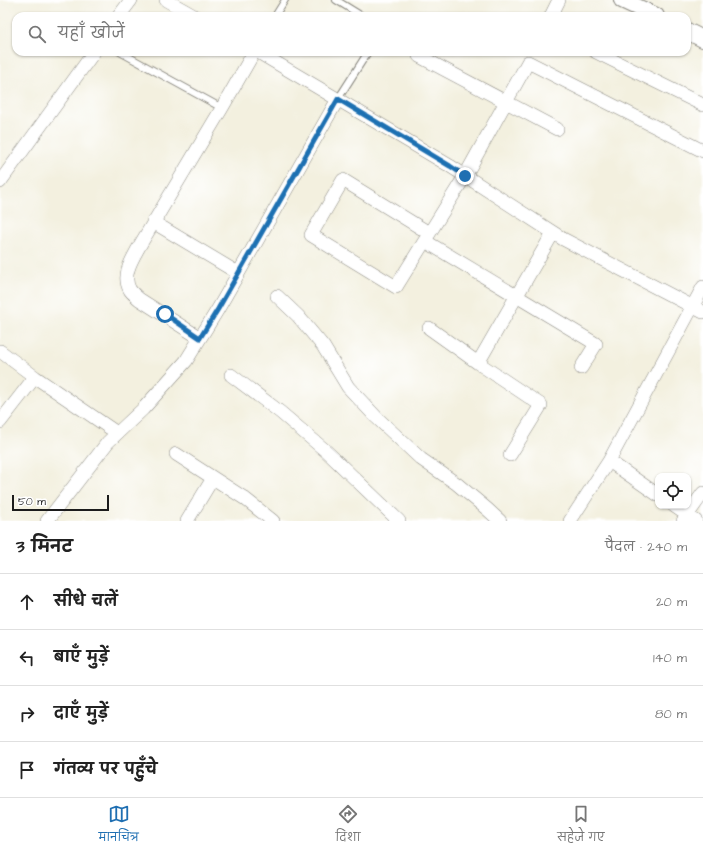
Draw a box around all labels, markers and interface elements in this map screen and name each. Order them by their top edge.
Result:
search box [12,12,691,56]
icon: search [26,23,48,45]
text: यहाँ खोजें [58,23,125,44]
route end [456,167,474,185]
route start [156,305,174,323]
map controls [655,473,691,509]
button: locate [655,473,691,509]
scale bar [12,493,109,512]
text: 50 m [18,494,46,509]
text: 3 मिनट [16,535,73,559]
text: पैदल · 240 m [605,538,687,556]
icon: ahead [16,591,38,613]
text: सीधे चलें [54,591,118,612]
text: 20 m [656,593,687,611]
icon: left [16,647,38,669]
text: बाएँ मुड़ें [54,647,109,668]
text: 140 m [653,649,687,667]
icon: right [16,703,38,725]
text: दाएँ मुड़ें [54,703,108,724]
text: 80 m [655,705,687,723]
icon: arrive [16,759,38,781]
text: गंतव्य पर पहुँचे [54,759,157,780]
tab: मानचित्र [98,803,139,849]
tab: दिशा [336,803,361,849]
tab: सहेजे गए [557,803,605,849]

